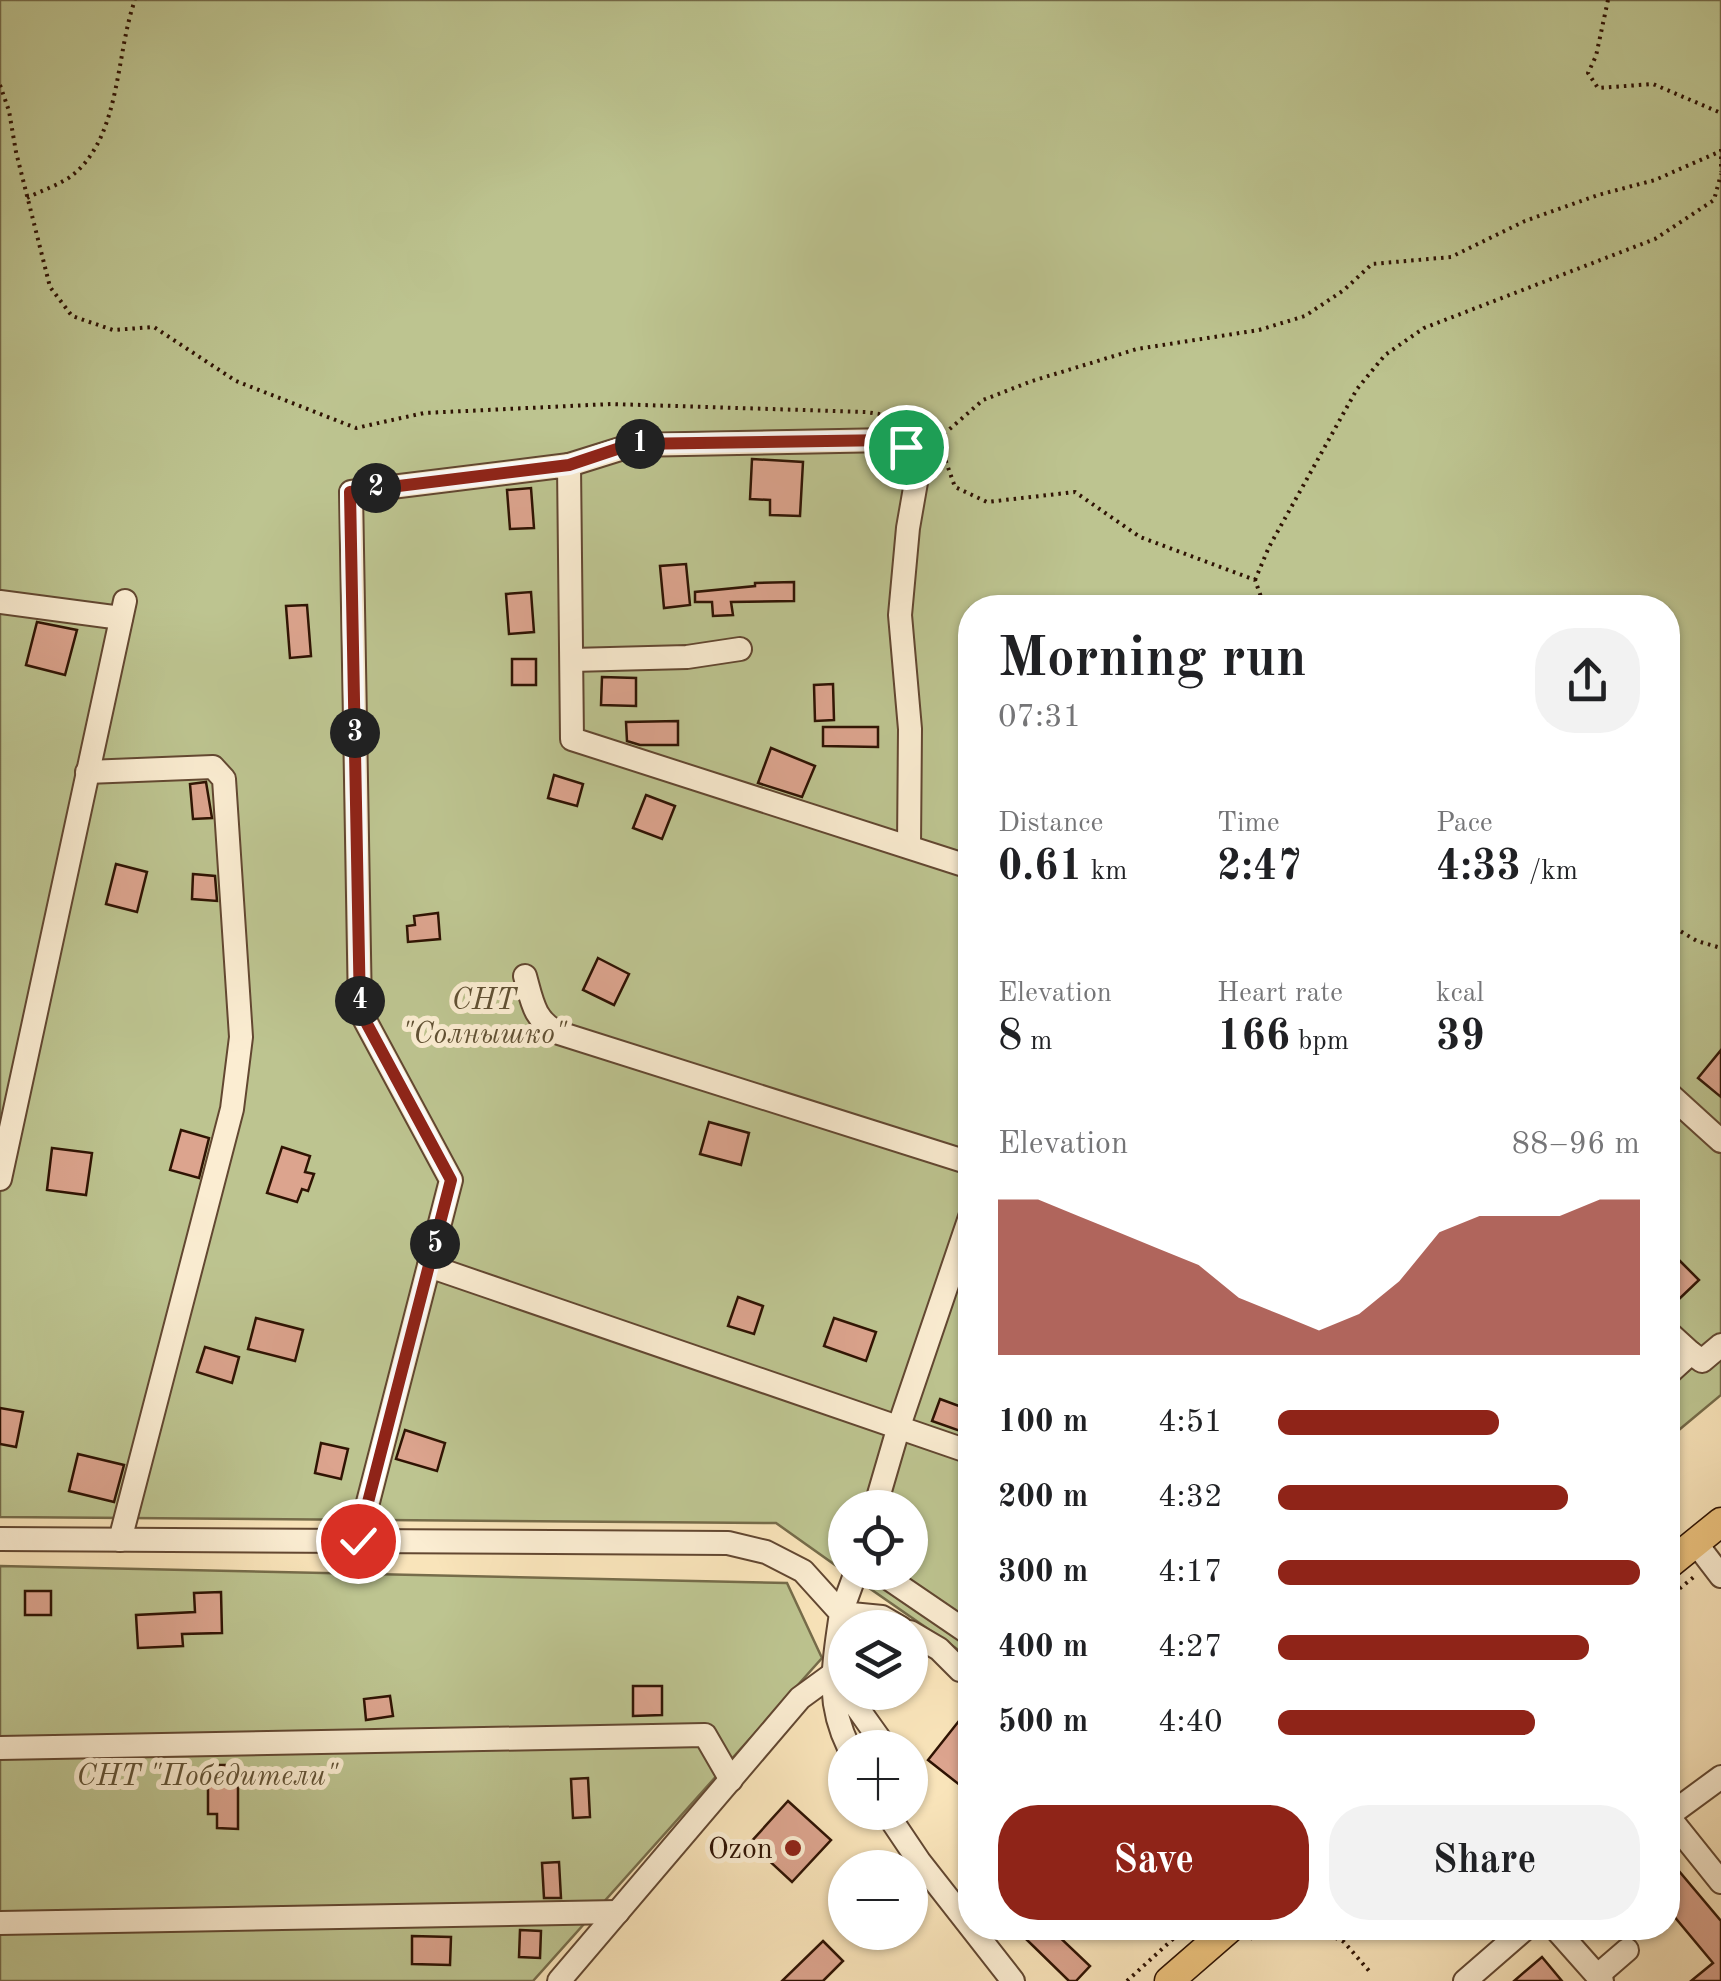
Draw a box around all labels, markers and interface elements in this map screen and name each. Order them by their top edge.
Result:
pin [864,405,949,490]
pin: 1 [615,419,665,469]
icon: arrive [879,420,934,475]
text: 1 [632,430,648,458]
pin: 2 [351,463,401,513]
text: 2 [368,474,384,502]
button: share [1535,628,1640,733]
text: Morning run [998,633,1307,688]
text: 07:31 [998,702,1081,734]
pin: 3 [330,708,380,758]
text: 3 [347,719,363,747]
text: Distance [998,810,1103,838]
text: Time [1217,810,1280,838]
text: Pace [1436,810,1493,838]
text: 0.61 [998,847,1083,889]
text: 2:47 [1217,847,1302,889]
text: 4:33 [1436,847,1521,889]
text: km [1083,858,1127,886]
text: /km [1521,858,1578,886]
pin: 4 [335,976,385,1026]
text: Elevation [998,980,1112,1008]
text: Heart rate [1217,980,1343,1008]
text: kcal [1436,980,1484,1008]
park label: СНТ "Солнышко" [401,986,568,1050]
text: 4 [352,987,368,1015]
text: 8 [998,1017,1022,1059]
text: 166 [1217,1017,1290,1059]
text: 39 [1436,1017,1485,1059]
text: m [1022,1028,1052,1056]
text: bpm [1290,1028,1349,1056]
text: Elevation [998,1129,1128,1161]
text: 88–96 m [1512,1129,1640,1161]
pin: 5 [410,1219,460,1269]
text: 5 [427,1230,443,1258]
text: 100 m [998,1407,1088,1439]
text: 4:51 [1158,1407,1223,1439]
text: 200 m [998,1482,1088,1514]
text: 4:32 [1158,1482,1223,1514]
map controls [828,1490,928,1950]
button: locate [828,1490,928,1590]
pin [316,1499,401,1584]
icon: check [331,1514,386,1569]
text: 300 m [998,1557,1088,1589]
text: 4:17 [1158,1557,1223,1589]
button: layers [828,1610,928,1710]
text: 400 m [998,1632,1088,1664]
text: 4:27 [1158,1632,1223,1664]
text: 500 m [998,1707,1088,1739]
text: 4:40 [1158,1707,1223,1739]
button: + [828,1730,928,1830]
park label: СНТ "Победители" [76,1762,339,1792]
button: Save [998,1805,1309,1920]
button: Share [1329,1805,1640,1920]
place label: Ozon [708,1835,773,1865]
marker: Ozon [782,1837,804,1859]
button: − [828,1850,928,1950]

